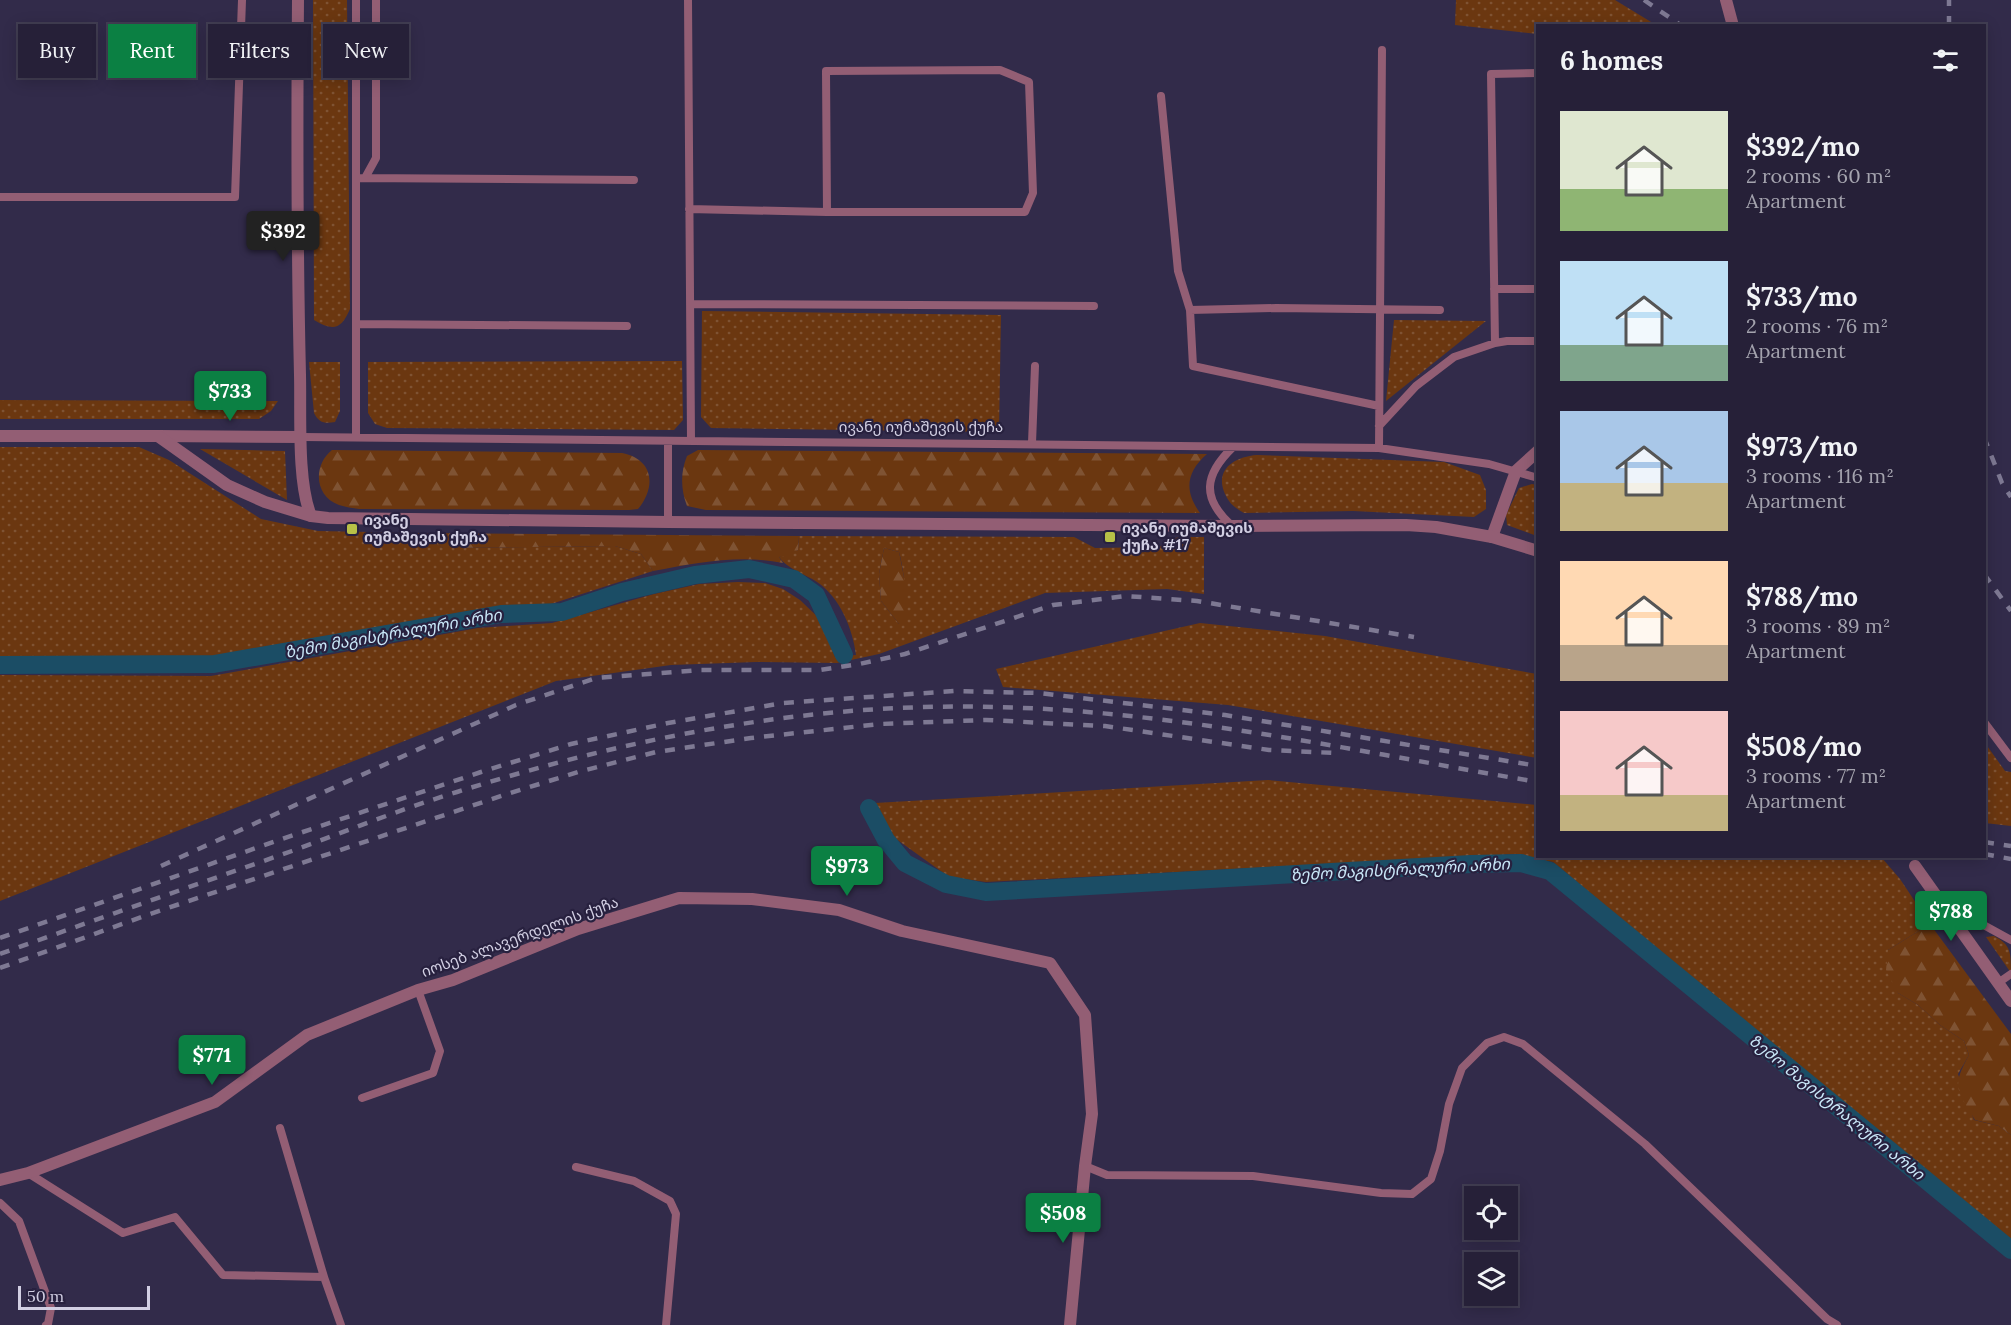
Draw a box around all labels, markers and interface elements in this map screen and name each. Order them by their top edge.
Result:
chip: Buy [18,24,96,78]
chip: Rent [108,24,196,78]
chip: Filters [208,24,311,78]
chip: New [323,24,409,78]
text: 6 homes [1560,44,1663,77]
icon: filters [1929,44,1962,77]
text: $392/mo [1746,130,1860,163]
icon: home [1608,135,1680,207]
text: 2 rooms · 60 m² [1746,163,1891,188]
text: Apartment [1746,188,1846,213]
pin: $392 [247,211,319,262]
text: $392 [260,218,306,243]
text: $733/mo [1746,280,1857,313]
icon: home [1608,285,1680,357]
text: 2 rooms · 76 m² [1746,313,1888,338]
text: Apartment [1746,338,1846,363]
pin: $733 [194,371,266,422]
text: $733 [208,378,252,403]
street label: ივანე იუმაშევის ქუჩა [839,417,1003,436]
text: $973/mo [1746,430,1858,463]
icon: home [1608,435,1680,507]
text: 3 rooms · 116 m² [1746,463,1894,488]
text: Apartment [1746,488,1846,513]
place label: ივანე იუმაშევის ქუჩა [364,510,487,546]
place label: ივანე იუმაშევის ქუჩა #17 [1122,518,1253,554]
marker: ივანე იუმაშევის ქუჩა [345,522,359,536]
marker: ივანე იუმაშევის ქუჩა #17 [1103,530,1117,544]
text: $788/mo [1746,580,1858,613]
icon: home [1608,585,1680,657]
water label: ზემო მაგისტრალური არხი [283,604,504,662]
text: 3 rooms · 89 m² [1746,613,1890,638]
text: Apartment [1746,638,1846,663]
text: $508/mo [1746,730,1862,763]
icon: home [1608,735,1680,807]
text: 3 rooms · 77 m² [1746,763,1886,788]
text: Apartment [1746,788,1846,813]
pin: $973 [811,846,883,897]
text: $973 [825,853,869,878]
water label: ზემო მაგისტრალური არხი [1290,853,1511,885]
pin: $788 [1915,891,1987,942]
street label: იოსებ ალავერდელის ქუჩა [419,892,621,981]
text: $788 [1929,898,1973,923]
water label: ზემო მაგისტრალური არხი [1745,1030,1929,1184]
pin: $771 [176,1035,248,1086]
text: $771 [193,1042,231,1067]
map controls [1464,1186,1518,1306]
button: locate [1464,1186,1518,1240]
pin: $508 [1027,1193,1099,1244]
text: $508 [1040,1200,1086,1225]
button: layers [1464,1252,1518,1306]
scale bar [18,1283,150,1310]
text: 50 m [27,1286,64,1306]

